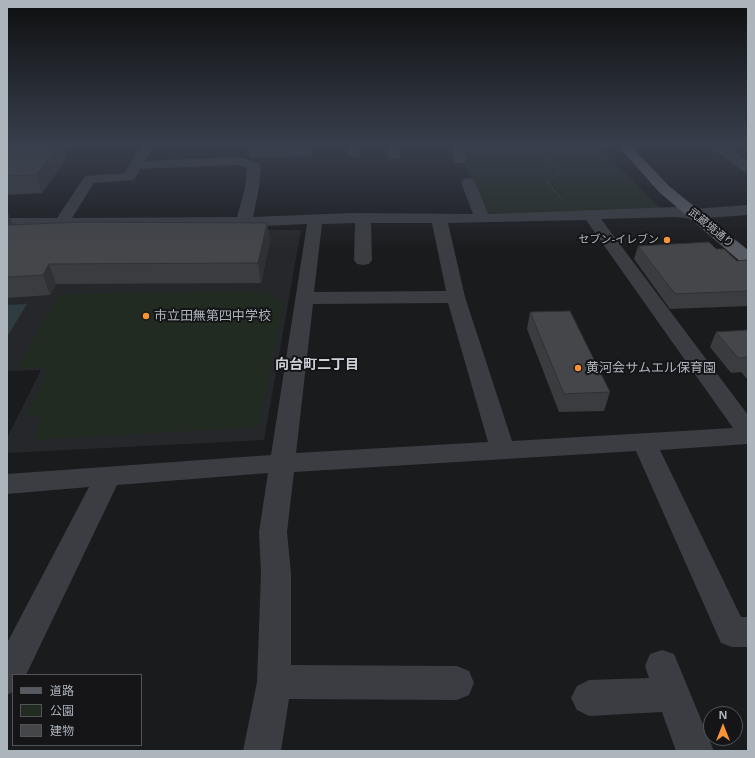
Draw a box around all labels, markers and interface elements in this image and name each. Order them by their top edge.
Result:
street label: 武蔵境通り [685,206,737,250]
place label: セブン-イレブン [578,233,659,247]
marker: セブン-イレブン [662,235,672,245]
place label: 市立田無第四中学校 [154,308,271,324]
marker: 市立田無第四中学校 [141,311,151,321]
district label: 向台町二丁目 [275,357,359,373]
place label: 黄河会サムエル保育園 [586,360,716,376]
marker: 黄河会サムエル保育園 [573,363,583,373]
legend [12,674,142,746]
text: 道路 [50,682,74,699]
text: 公園 [50,702,74,719]
north arrow [703,706,743,746]
text: N [719,707,727,722]
text: 建物 [50,722,74,739]

